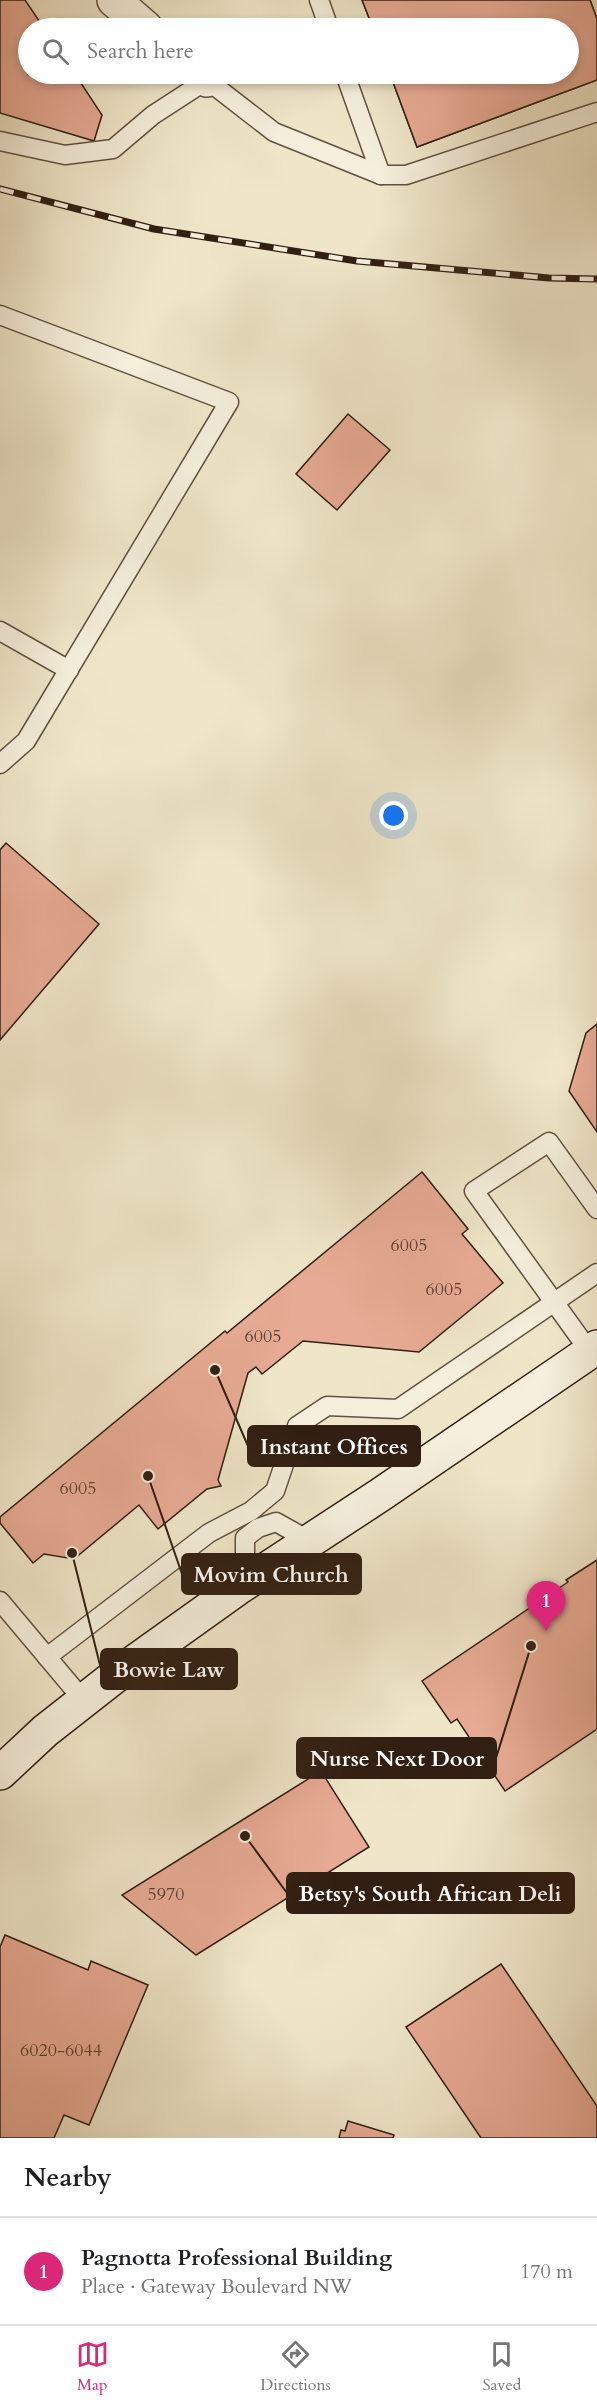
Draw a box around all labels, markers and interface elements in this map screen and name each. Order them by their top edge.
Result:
search box [18,18,579,84]
icon: search [39,35,72,68]
text: Search here [87,36,194,66]
your location [379,801,408,830]
house number: 6005 [391,1233,427,1258]
house number: 6005 [426,1277,462,1302]
house number: 6005 [245,1324,281,1349]
callout: Instant Offices [248,1426,420,1466]
text: Instant Offices [260,1432,408,1462]
house number: 6005 [60,1476,96,1501]
callout: Movim Church [182,1554,361,1594]
text: Movim Church [193,1560,349,1590]
pin: 1 [526,1582,566,1631]
callout: Bowie Law [101,1649,237,1689]
text: Bowie Law [113,1655,225,1685]
callout: Nurse Next Door [297,1738,496,1778]
text: Nurse Next Door [310,1744,484,1774]
callout: Betsy's South African Deli [287,1873,574,1913]
text: Betsy's South African Deli [299,1879,561,1909]
house number: 5970 [148,1882,184,1907]
house number: 6020-6044 [20,2038,102,2063]
text: Nearby [24,2160,112,2195]
text: Pagnotta Professional Building [81,2243,392,2273]
text: 1 [38,2258,49,2285]
text: 170 m [520,2258,573,2285]
text: Place · Gateway Boulevard NW [81,2273,352,2300]
tab: Map [76,2338,109,2396]
tab: Directions [260,2338,331,2396]
tab: Saved [482,2338,521,2396]

